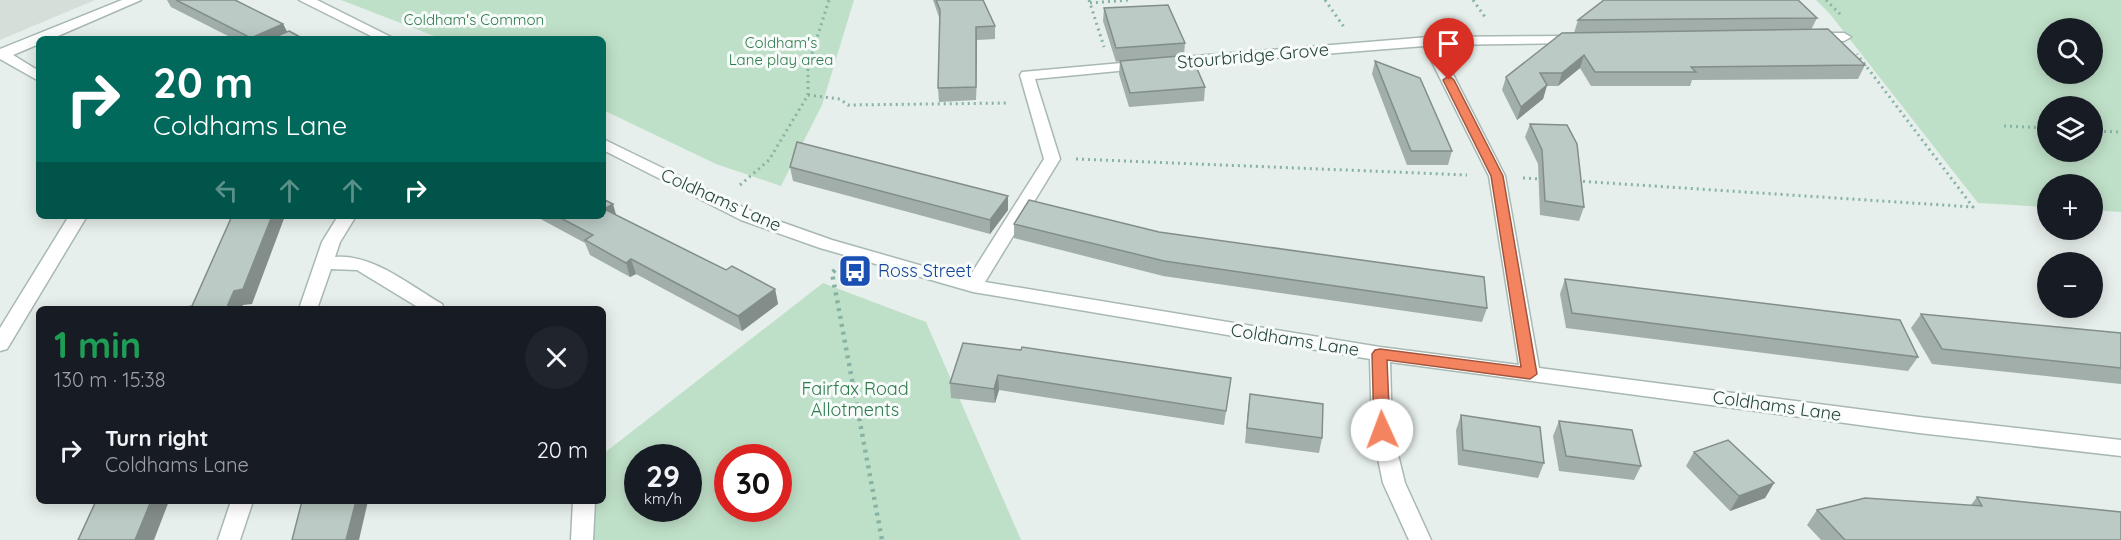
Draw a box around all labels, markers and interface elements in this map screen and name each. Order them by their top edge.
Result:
park label: Coldham's Common [404,10,544,29]
pin [1423,18,1474,80]
map controls [2037,18,2103,318]
button: search [2037,18,2103,84]
icon: arrive [1432,27,1465,60]
park label: Coldham's Lane play area [729,33,833,69]
street label: Stourbridge Grove [1176,37,1330,74]
text: 20 m [153,56,253,109]
icon: right [54,60,132,138]
button: layers [2037,96,2103,162]
text: Coldhams Lane [153,108,347,142]
street label: Coldhams Lane [657,163,785,236]
icon: left [210,174,243,207]
icon: ahead [273,174,306,207]
icon: ahead [336,174,369,207]
icon: right [399,174,432,207]
button: + [2037,174,2103,240]
button: − [2037,252,2103,318]
bus stop icon: Ross Street [837,253,873,289]
place label: Ross Street [878,259,972,282]
street label: Coldhams Lane [1229,318,1361,361]
text: 1 min [54,322,141,367]
button: close [525,326,588,389]
text: 130 m · 15:38 [54,367,166,392]
park label: Fairfax Road Allotments [801,377,909,421]
street label: Coldhams Lane [1711,385,1843,426]
position arrow [1350,398,1414,462]
text: Turn right [105,424,209,452]
icon: right [54,434,87,467]
text: 20 m [537,436,588,464]
speed limit sign: 30 [714,444,792,522]
text: Coldhams Lane [105,452,249,477]
text: 29 [646,457,680,495]
text: km/h [644,489,682,508]

